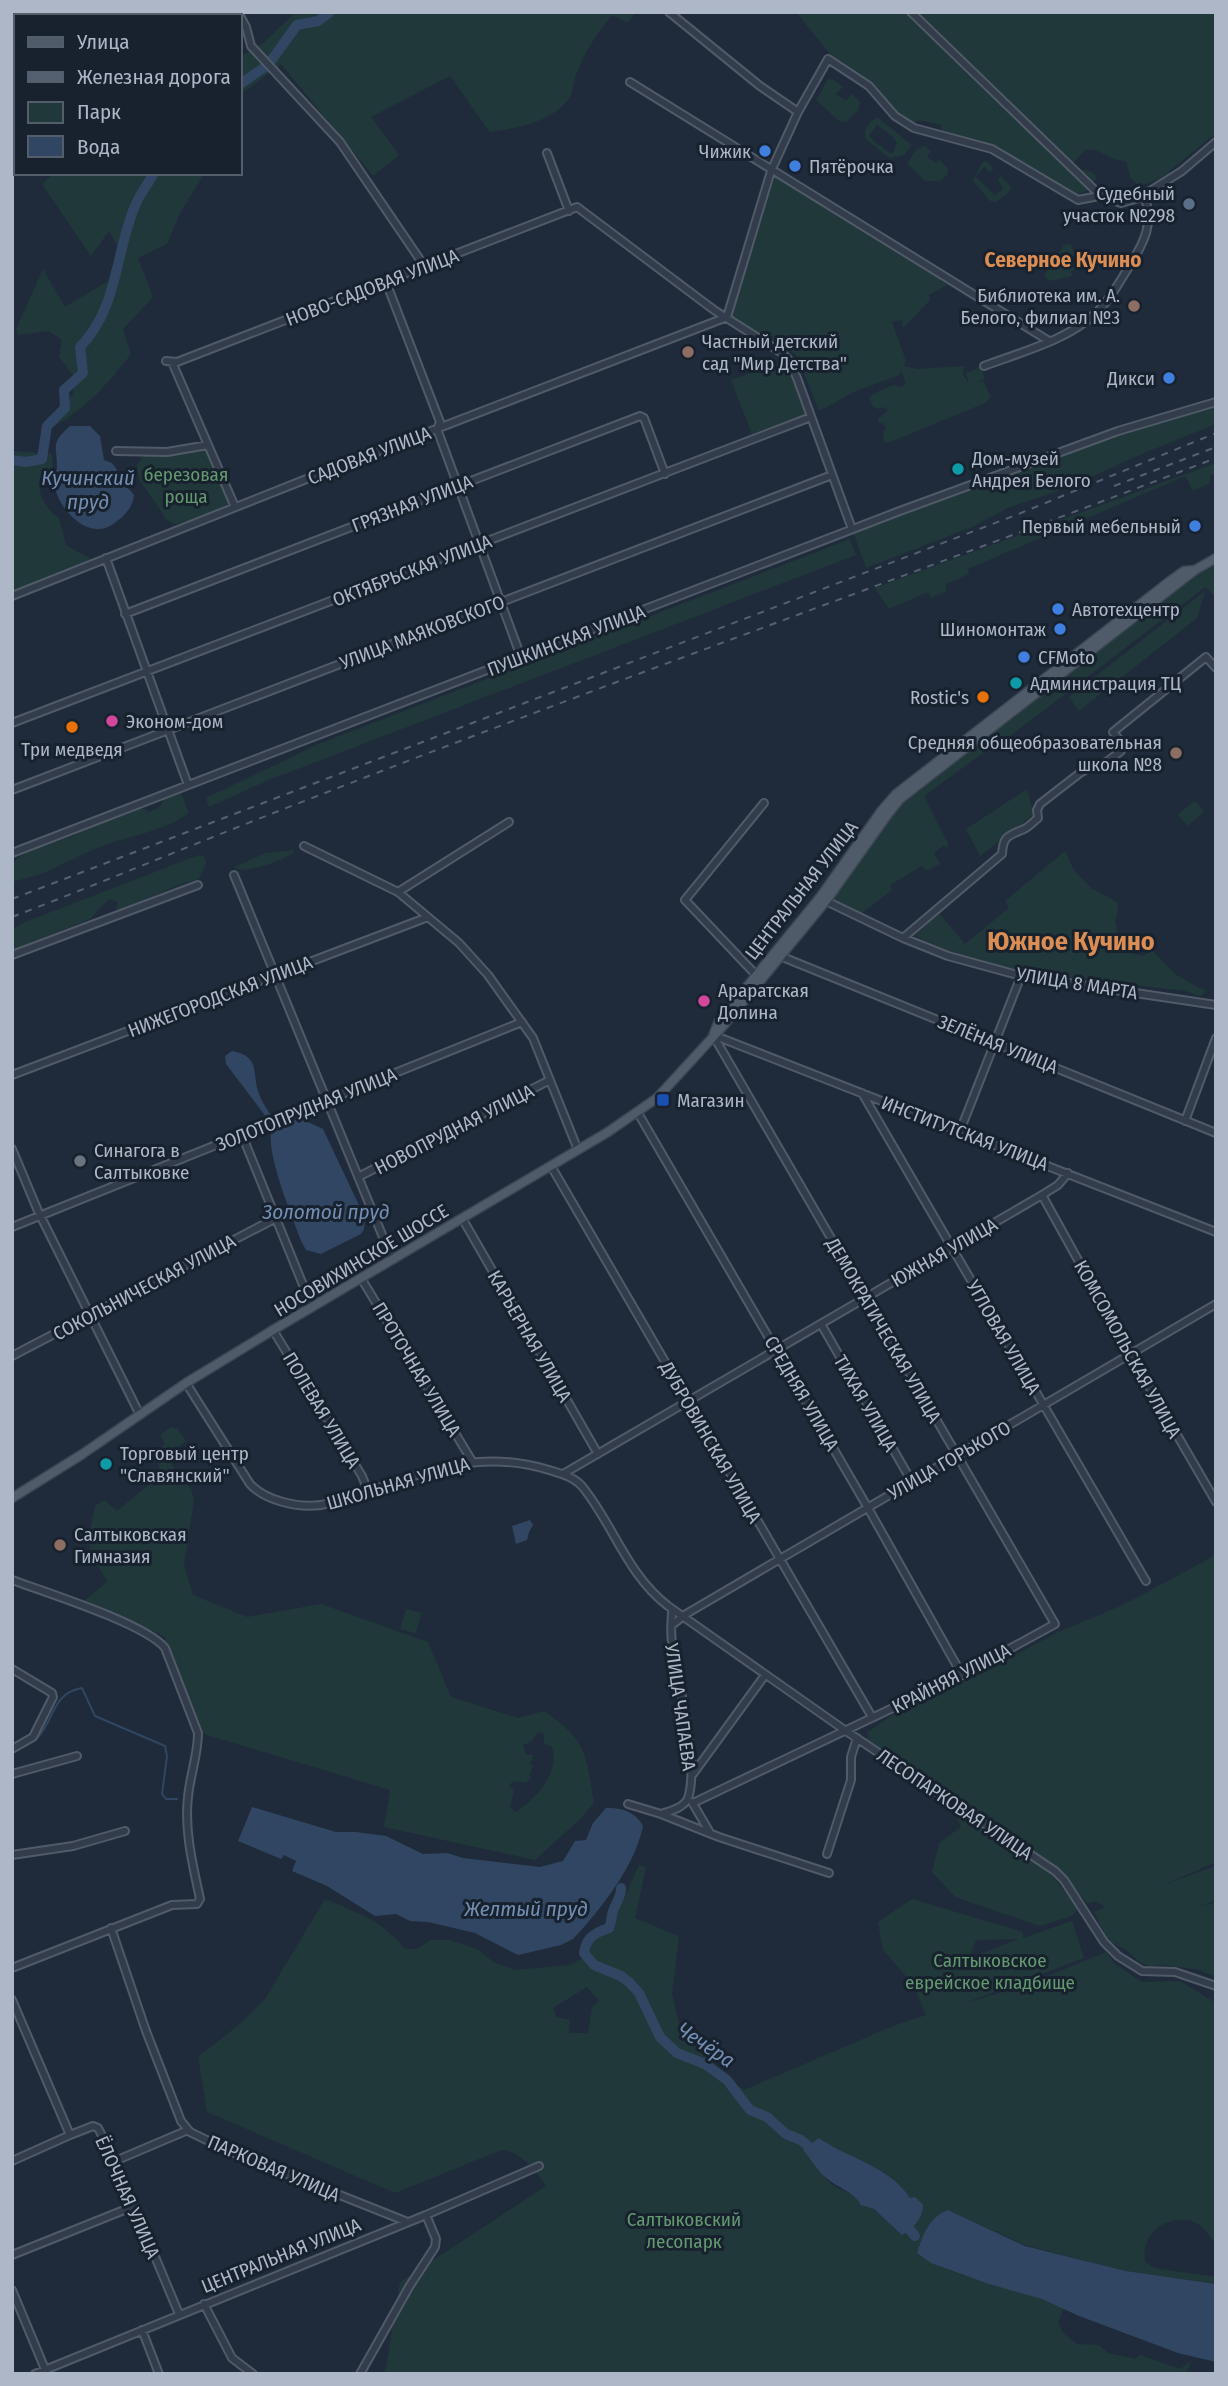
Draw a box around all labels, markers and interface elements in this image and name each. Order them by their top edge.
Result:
legend [14,14,242,175]
text: Улица [76,29,130,55]
text: Железная дорога [77,64,231,90]
text: Парк [77,99,121,125]
text: Вода [77,134,120,160]
place label: Чижик [699,140,751,163]
marker: Чижик [757,143,773,159]
place label: Пятёрочка [809,155,894,178]
marker: Пятёрочка [787,158,803,174]
place label: Судебный участок №298 [1063,182,1175,227]
marker: Судебный участок №298 [1181,196,1197,212]
street label: НОВО-САДОВАЯ УЛИЦА [283,244,462,331]
district label: Северное Кучино [985,247,1141,273]
place label: Библиотека им. А. Белого, филиал №3 [961,284,1120,329]
marker: Библиотека им. А. Белого, филиал №3 [1126,298,1142,314]
place label: Частный детский сад "Мир Детства" [702,330,847,375]
marker: Частный детский сад "Мир Детства" [680,344,696,360]
place label: Дикси [1106,367,1155,390]
marker: Дикси [1161,370,1177,386]
street label: САДОВАЯ УЛИЦА [304,421,434,490]
place label: Дом-музей Андрея Белого [971,447,1091,492]
marker: Дом-музей Андрея Белого [950,461,966,477]
park label: березовая роща [144,463,228,508]
water label: Кучинский пруд [41,465,135,515]
street label: ГРЯЗНАЯ УЛИЦА [349,470,476,537]
place label: Первый мебельный [1022,515,1181,538]
marker: Первый мебельный [1187,518,1203,534]
street label: ОКТЯБРЬСКАЯ УЛИЦА [329,530,495,611]
street label: УЛИЦА МАЯКОВСКОГО [336,590,508,675]
place label: Автотехцентр [1072,598,1180,621]
street label: ПУШКИНСКАЯ УЛИЦА [484,600,648,681]
marker: Автотехцентр [1050,601,1066,617]
place label: Шиномонтаж [940,618,1046,641]
marker: Шиномонтаж [1052,621,1068,637]
place label: CFMoto [1038,646,1095,669]
marker: CFMoto [1016,649,1032,665]
place label: Администрация ТЦ [1030,672,1182,695]
marker: Администрация ТЦ [1008,675,1024,691]
place label: Rostic's [910,686,969,709]
marker: Rostic's [975,689,991,705]
place label: Эконом-дом [126,710,223,733]
marker: Эконом-дом [104,713,120,729]
marker: Три медведя [64,719,80,735]
place label: Средняя общеобразовательная школа №8 [908,731,1162,776]
place label: Три медведя [21,738,123,761]
marker: Средняя общеобразовательная школа №8 [1168,745,1184,761]
street label: ЦЕНТРАЛЬНАЯ УЛИЦА [740,816,863,964]
district label: Южное Кучино [987,926,1155,957]
street label: НИЖЕГОРОДСКАЯ УЛИЦА [125,951,316,1042]
street label: УЛИЦА 8 МАРТА [1014,962,1139,1004]
place label: Араратская Долина [717,979,809,1024]
marker: Араратская Долина [696,993,712,1009]
street label: ЗЕЛЁНАЯ УЛИЦА [934,1010,1061,1079]
street label: ЗОЛОТОПРУДНАЯ УЛИЦА [212,1063,400,1156]
street label: НОВОПРУДНАЯ УЛИЦА [371,1079,538,1180]
place label: Магазин [677,1089,745,1112]
street label: ИНСТИТУТСКАЯ УЛИЦА [878,1091,1051,1176]
marker: Магазин [655,1092,671,1108]
place label: Синагога в Салтыковке [94,1139,189,1184]
marker: Синагога в Салтыковке [72,1153,88,1169]
water label: Золотой пруд [261,1199,390,1225]
street label: НОСОВИХИНСКОЕ ШОССЕ [270,1199,453,1322]
street label: ЮЖНАЯ УЛИЦА [887,1213,1001,1292]
street label: СОКОЛЬНИЧЕСКАЯ УЛИЦА [49,1230,239,1345]
street label: ДЕМОКРАТИЧЕСКАЯ УЛИЦА [821,1233,946,1427]
street label: КОМСОМОЛЬСКАЯ УЛИЦА [1069,1256,1186,1442]
street label: КАРЬЕРНАЯ УЛИЦА [483,1266,577,1406]
street label: УГЛОВАЯ УЛИЦА [961,1275,1046,1398]
street label: ПРОТОЧНАЯ УЛИЦА [367,1298,466,1441]
street label: СРЕДНЯЯ УЛИЦА [759,1332,844,1455]
street label: ПОЛЕВАЯ УЛИЦА [278,1348,365,1472]
street label: ТИХАЯ УЛИЦА [829,1351,902,1456]
street label: ДУБРОВИНСКАЯ УЛИЦА [654,1356,766,1527]
street label: УЛИЦА ГОРЬКОГО [883,1416,1015,1505]
place label: Торговый центр "Славянский" [120,1442,249,1487]
street label: ШКОЛЬНАЯ УЛИЦА [324,1452,472,1515]
marker: Торговый центр "Славянский" [98,1456,114,1472]
place label: Салтыковская Гимназия [74,1523,187,1568]
marker: Салтыковская Гимназия [52,1537,68,1553]
street label: КРАЙНЯЯ УЛИЦА [888,1639,1014,1718]
street label: УЛИЦА ЧАПАЕВА [660,1641,701,1772]
street label: ЛЕСОПАРКОВАЯ УЛИЦА [873,1744,1037,1865]
water label: Желтый пруд [463,1896,588,1922]
park label: Салтыковское еврейское кладбище [905,1949,1075,1994]
water label: Чечёра [672,2016,740,2074]
street label: ПАРКОВАЯ УЛИЦА [204,2130,343,2207]
street label: ЁЛОЧНАЯ УЛИЦА [90,2132,165,2262]
park label: Салтыковский лесопарк [627,2208,741,2253]
street label: ЦЕНТРАЛЬНАЯ УЛИЦА [198,2213,364,2298]

